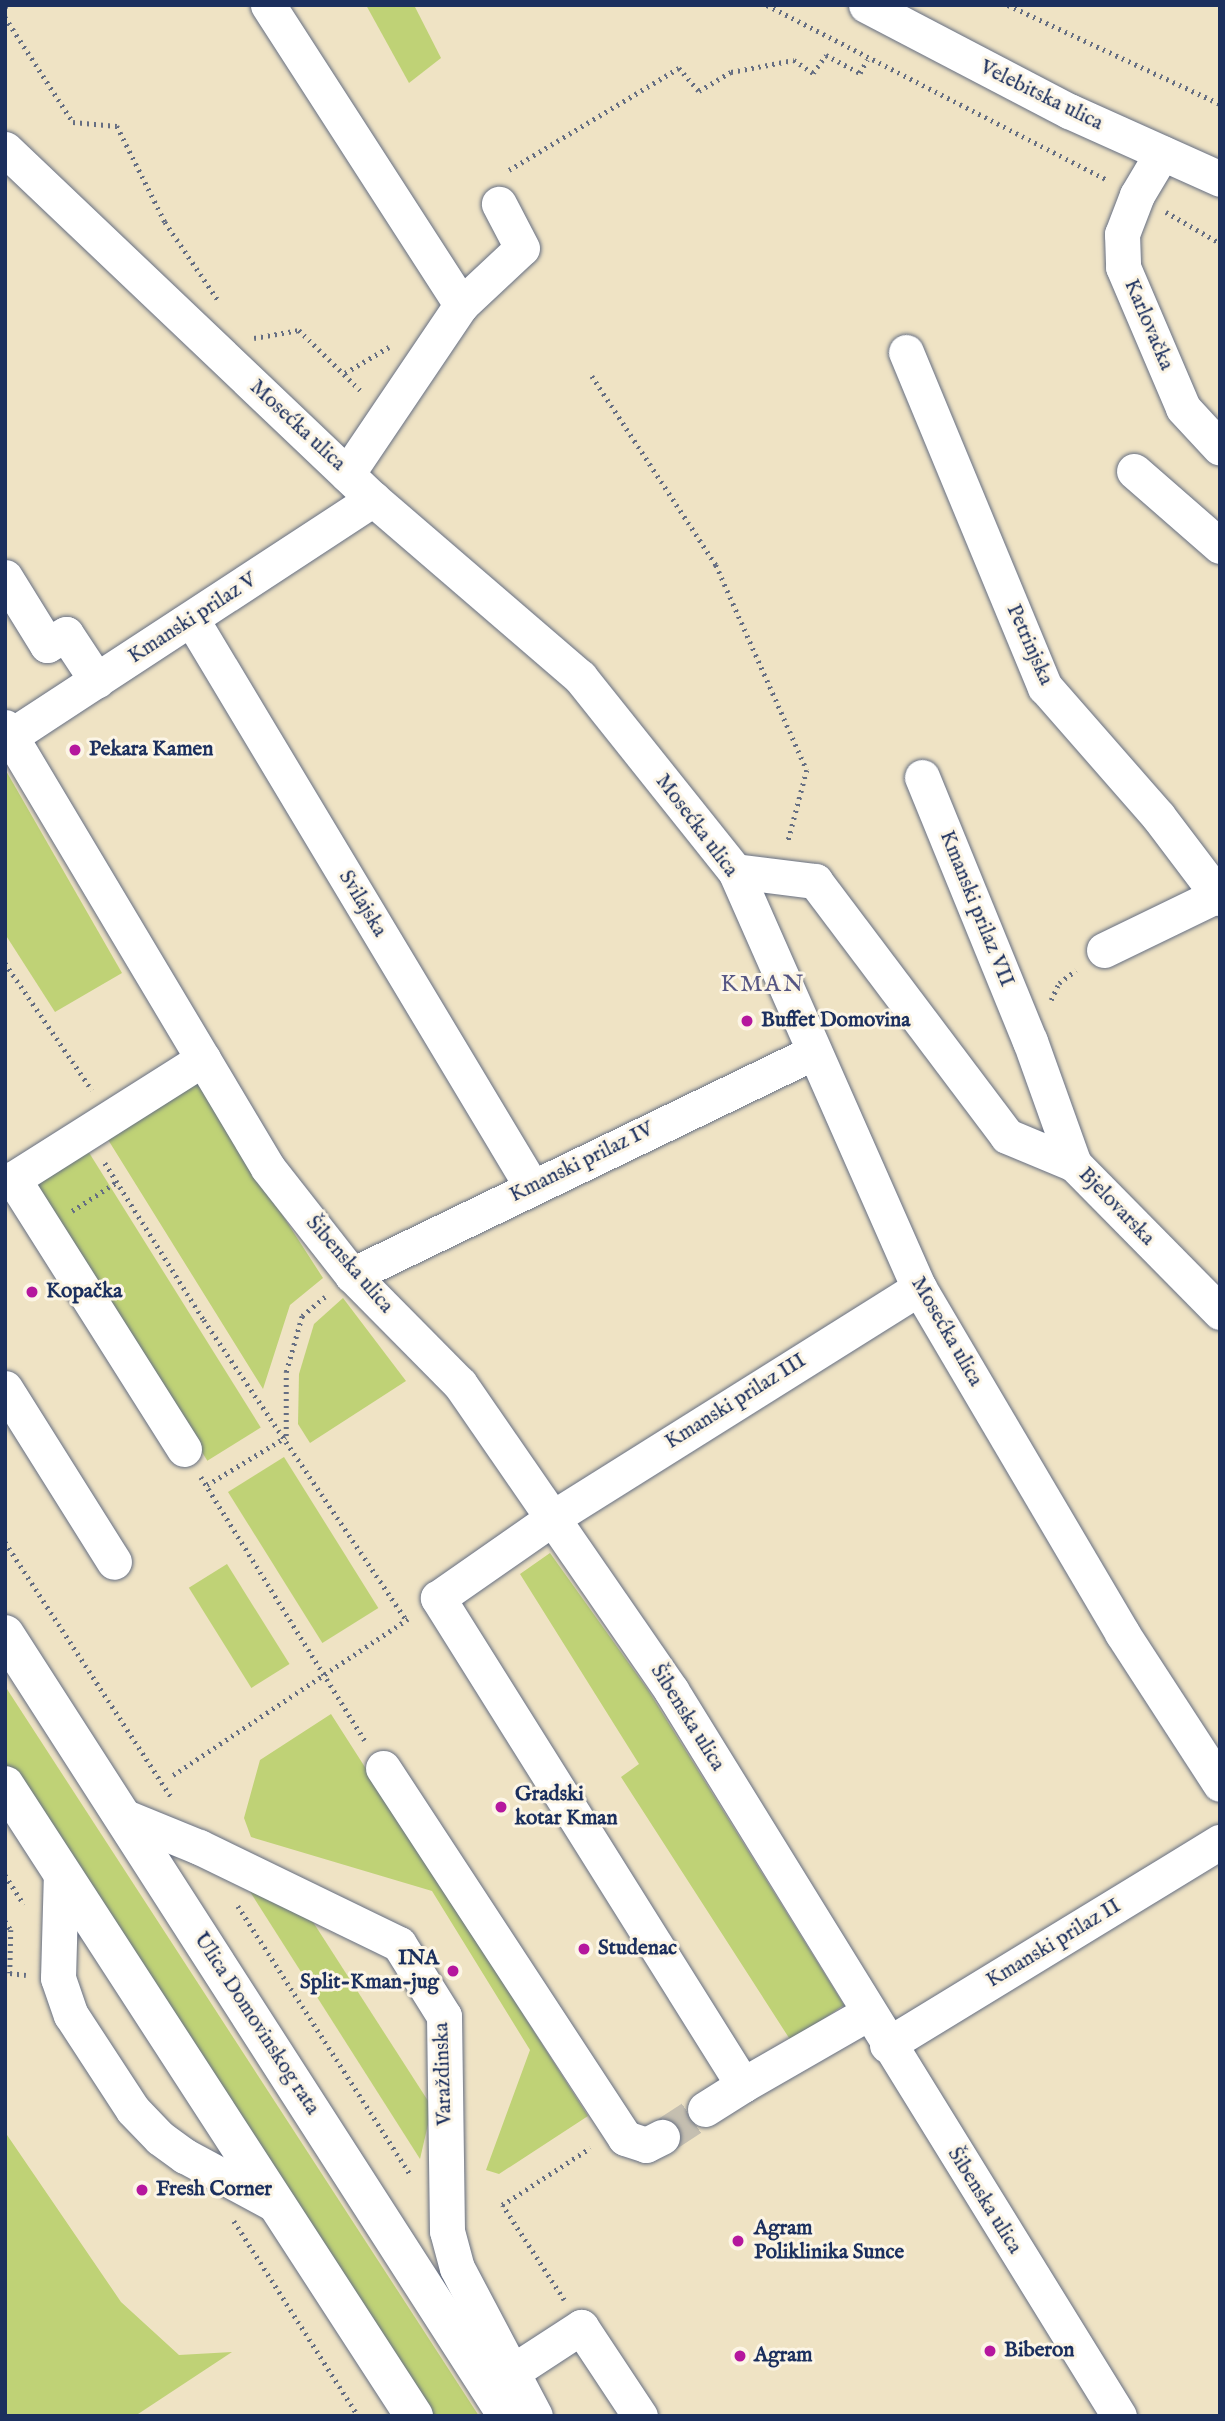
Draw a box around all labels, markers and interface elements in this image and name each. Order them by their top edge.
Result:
street label: Velebitska ulica [975,55,1107,137]
street label: Karlovačka [1118,276,1178,374]
street label: Mosećka ulica [244,375,350,477]
street label: Kmanski prilaz V [124,568,262,670]
street label: Petrinjska [1000,601,1058,689]
place label: Pekara Kamen [89,737,213,763]
marker: Pekara Kamen [67,742,83,758]
street label: Mosećka ulica [649,770,743,882]
street label: Kmanski prilaz VII [933,827,1019,991]
street label: Svilajska [332,866,392,942]
district label: KMAN [721,971,805,999]
place label: Buffet Domovina [761,1008,910,1034]
marker: Buffet Domovina [739,1013,755,1029]
street label: Kmanski prilaz IV [506,1117,658,1209]
street label: Bjelovarska [1073,1163,1159,1251]
street label: Šibenska ulica [300,1211,398,1319]
street label: Mosećka ulica [905,1273,987,1391]
place label: Kopačka [46,1279,122,1305]
marker: Kopačka [24,1284,40,1300]
street label: Kmanski prilaz III [661,1349,811,1455]
street label: Šibenska ulica [644,1660,730,1776]
place label: Gradski kotar Kman [515,1782,618,1832]
marker: Gradski kotar Kman [493,1799,509,1815]
street label: Kmanski prilaz II [982,1894,1126,1994]
street label: Ulica Domovinskog rata [188,1928,324,2120]
place label: Studenac [598,1936,677,1962]
marker: Studenac [576,1941,592,1957]
place label: INA Split-Kman-jug [300,1946,439,1996]
marker: INA Split-Kman-jug [445,1963,461,1979]
street label: Varaždinska [430,2022,458,2126]
street label: Šibenska ulica [941,2143,1027,2259]
place label: Fresh Corner [156,2177,272,2203]
marker: Fresh Corner [134,2182,150,2198]
place label: Agram Poliklinika Sunce [754,2216,904,2266]
marker: Agram Poliklinika Sunce [728,2231,748,2251]
place label: Biberon [1004,2338,1074,2364]
place label: Agram [754,2343,813,2369]
marker: Biberon [982,2343,998,2359]
marker: Agram [732,2348,748,2364]

